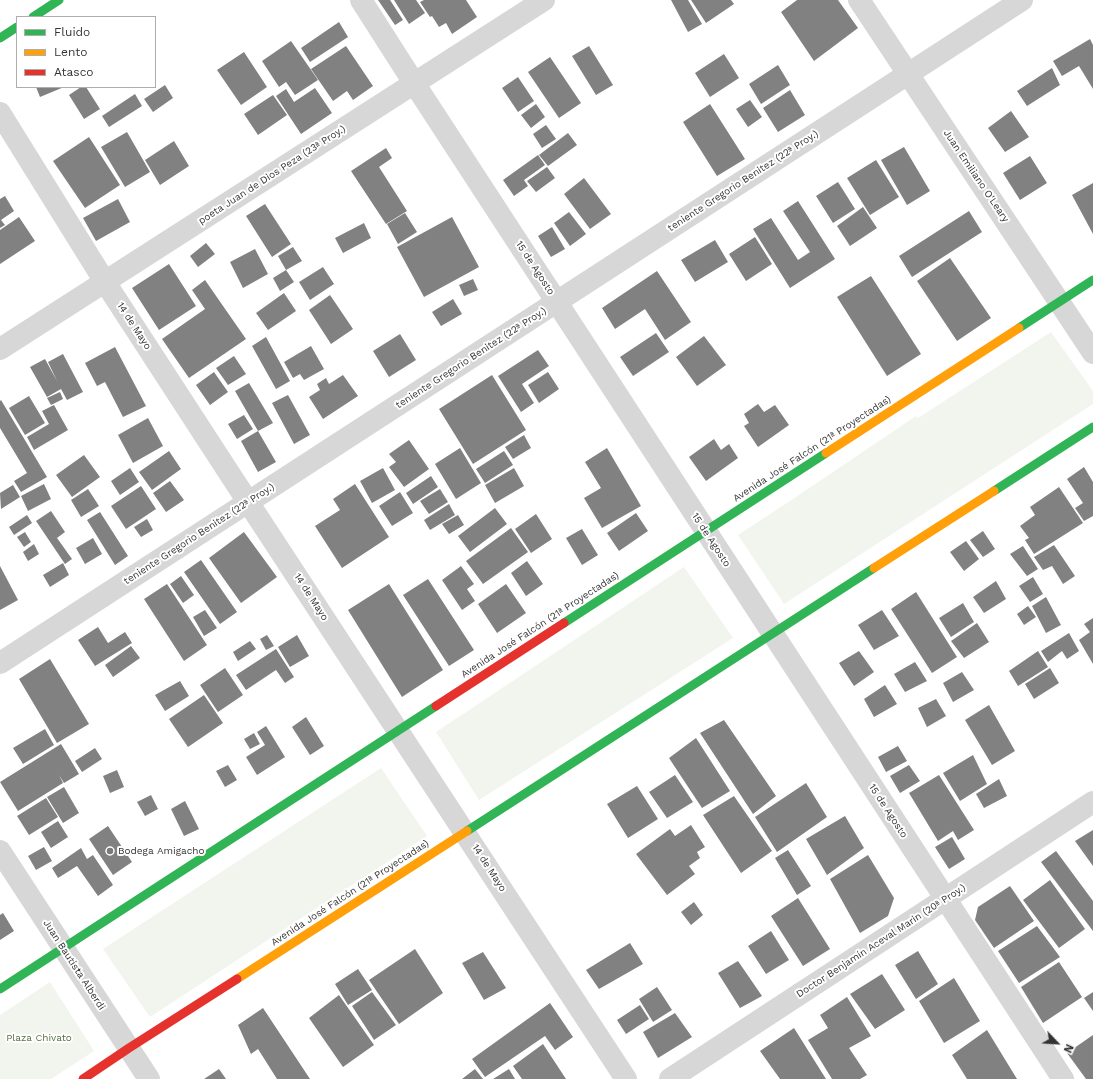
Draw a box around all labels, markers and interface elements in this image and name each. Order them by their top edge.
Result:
legend [16,16,156,88]
text: Fluido [54,25,90,39]
text: Lento [54,45,88,59]
text: Atasco [54,65,94,79]
street label: poeta Juan de Dios Peza (23ª Proy.) [196,123,348,227]
street label: teniente Gregorio Benitez (22ª Proy.) [666,128,820,234]
street label: Juan Emiliano O'Leary [941,128,1011,224]
street label: 15 de Agosto [513,239,557,297]
street label: 14 de Mayo [114,300,154,352]
street label: teniente Gregorio Benitez (22ª Proy.) [394,305,548,411]
street label: Avenida José Falcón (21ª Proyectadas) [731,393,893,505]
street label: teniente Gregorio Benitez (22ª Proy.) [122,481,276,587]
street label: 15 de Agosto [689,511,733,569]
street label: Avenida José Falcón (21ª Proyectadas) [459,569,621,681]
street label: 14 de Mayo [291,571,331,623]
street label: 15 de Agosto [866,782,910,840]
street label: Avenida José Falcón (21ª Proyectadas) [269,837,431,949]
street label: 14 de Mayo [469,842,509,894]
place label: Bodega Amigacho [118,845,205,857]
marker: Bodega Amigacho [105,846,115,856]
street label: Doctor Benjamín Aceval Marin (20ª Proy.) [794,882,968,1000]
street label: Juan Bautista Alberdi [40,918,108,1012]
north arrow [1037,1023,1077,1063]
park label: Plaza Chivato [6,1032,72,1044]
text: N [1061,1042,1076,1055]

